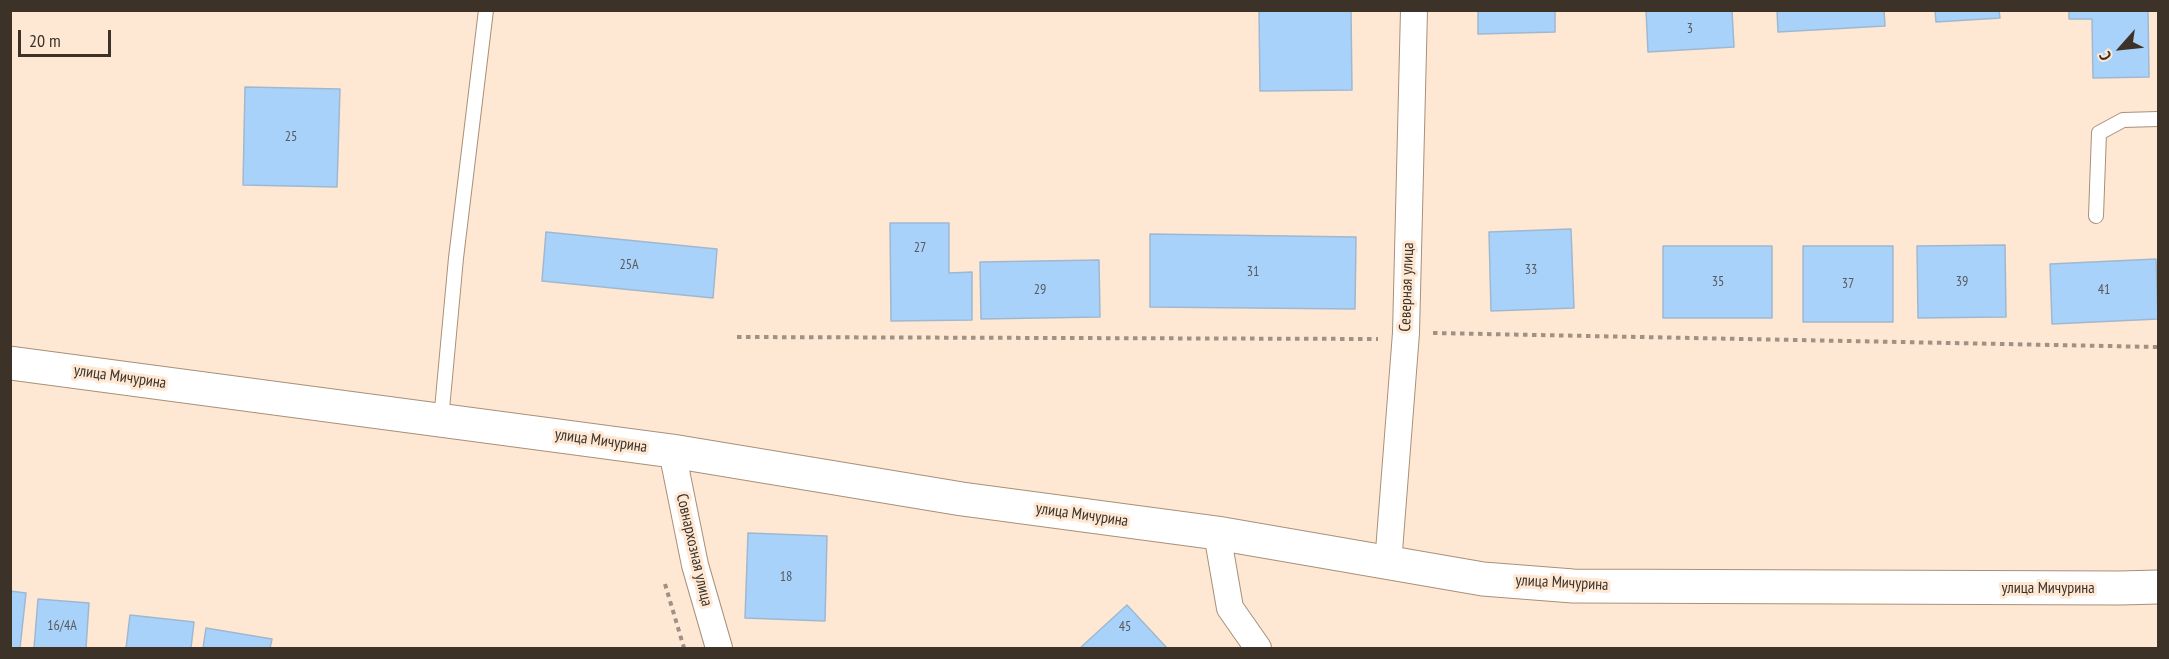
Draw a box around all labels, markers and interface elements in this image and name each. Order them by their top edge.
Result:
scale bar [21,18,114,56]
north arrow [2091,18,2151,78]
house number: 3 [1687,21,1693,37]
text: 20 m [29,29,61,52]
text: С [2094,48,2116,64]
house number: 25 [285,129,297,145]
house number: 27 [914,240,926,256]
street label: Северная улица [1396,242,1418,332]
house number: 25А [619,257,639,273]
house number: 33 [1525,262,1537,278]
house number: 31 [1247,264,1259,280]
house number: 35 [1712,274,1724,290]
house number: 39 [1956,274,1968,290]
house number: 37 [1842,276,1854,292]
house number: 29 [1034,282,1046,298]
house number: 41 [2098,282,2110,298]
street label: улица Мичурина [73,361,167,393]
street label: улица Мичурина [554,425,648,457]
street label: Совнархозная улица [672,492,716,608]
street label: улица Мичурина [1035,499,1129,531]
house number: 18 [780,569,792,585]
street label: улица Мичурина [1515,571,1609,595]
street label: улица Мичурина [2001,578,2095,598]
house number: 16/4А [47,618,77,634]
house number: 45 [1119,619,1131,635]

